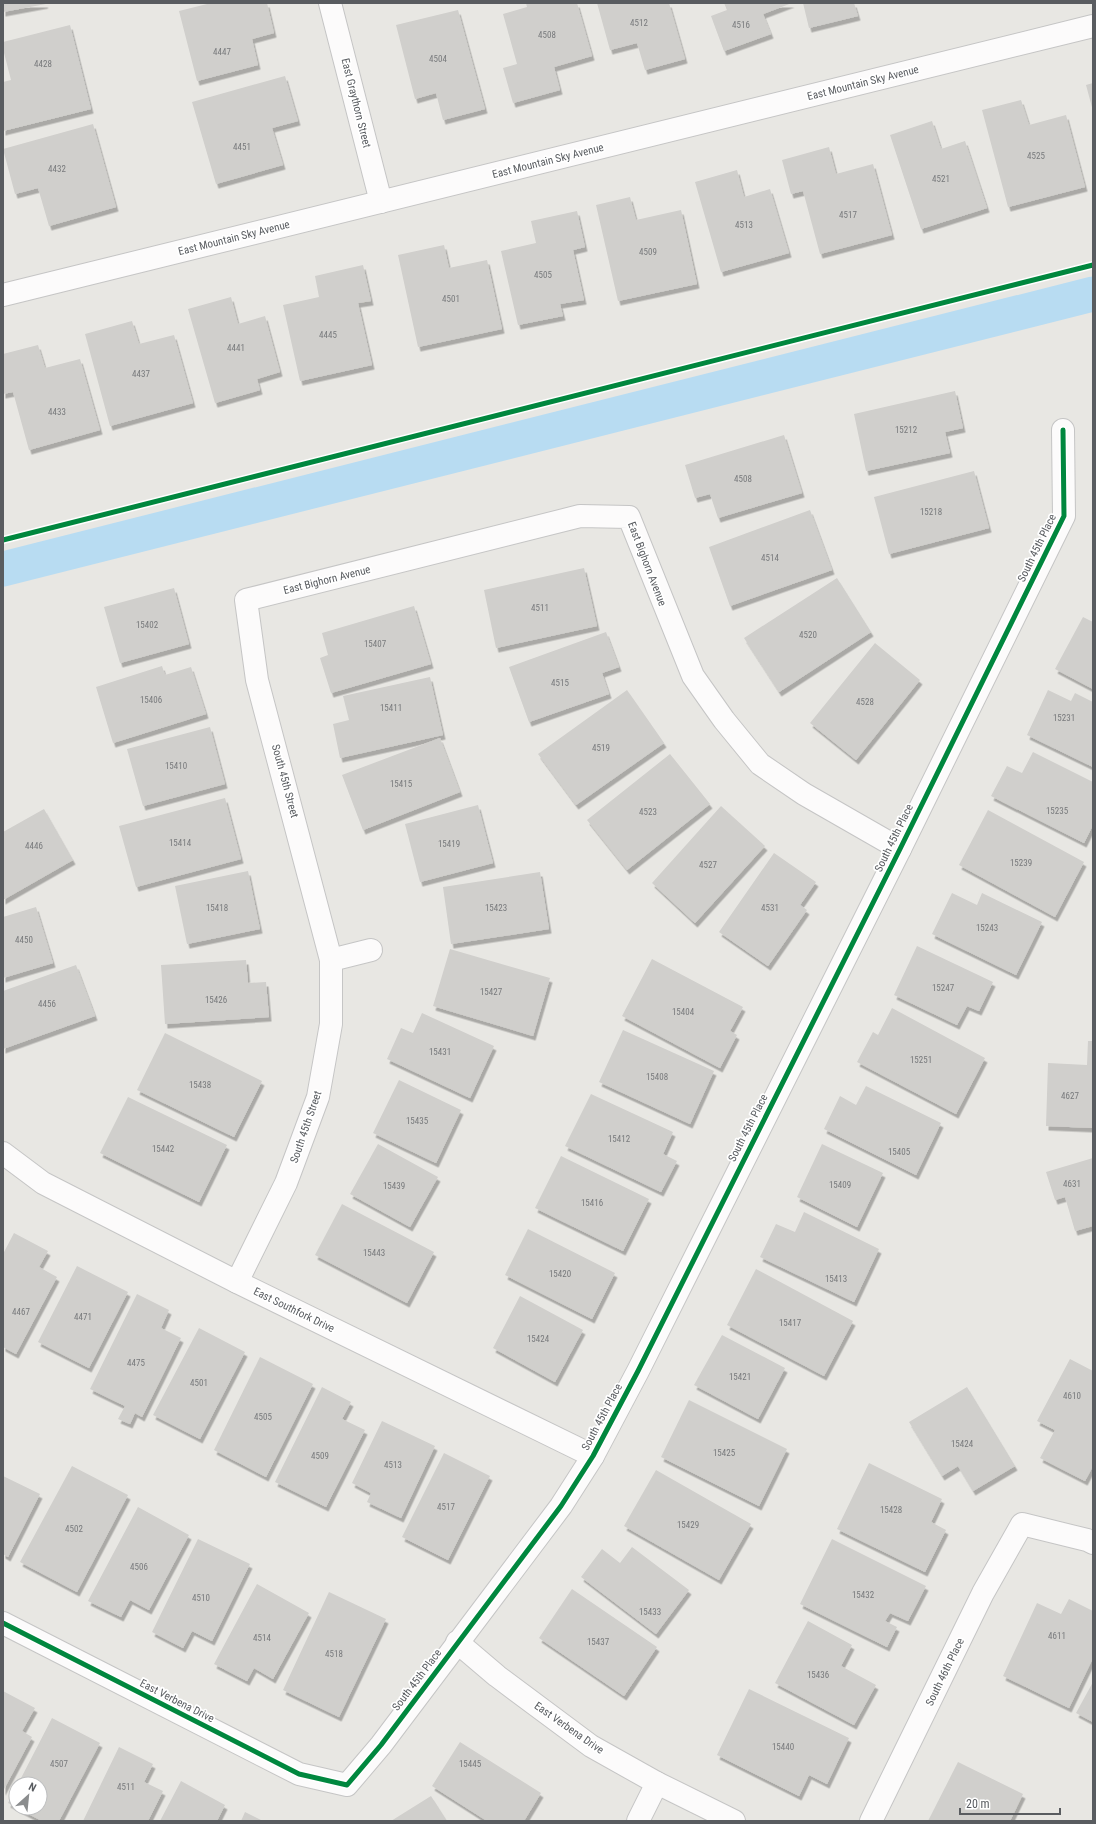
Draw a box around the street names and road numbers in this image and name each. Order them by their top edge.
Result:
street label: East Graythorn Street [339,57,373,149]
street label: East Mountain Sky Avenue [806,63,920,103]
street label: East Mountain Sky Avenue [491,141,605,181]
street label: East Mountain Sky Avenue [177,218,291,258]
street label: South 45th Place [1015,512,1059,584]
street label: East Bighorn Avenue [625,520,669,608]
street label: East Bighorn Avenue [282,563,372,597]
street label: South 45th Street [269,743,301,819]
street label: South 45th Place [872,802,916,874]
street label: South 45th Street [288,1089,324,1165]
street label: South 45th Place [725,1092,771,1164]
street label: East Southfork Drive [251,1285,337,1335]
street label: South 45th Place [579,1381,625,1453]
street label: South 46th Place [923,1636,967,1708]
street label: South 45th Place [390,1647,444,1713]
street label: East Verbena Drive [138,1677,216,1725]
street label: East Verbena Drive [532,1699,606,1757]

